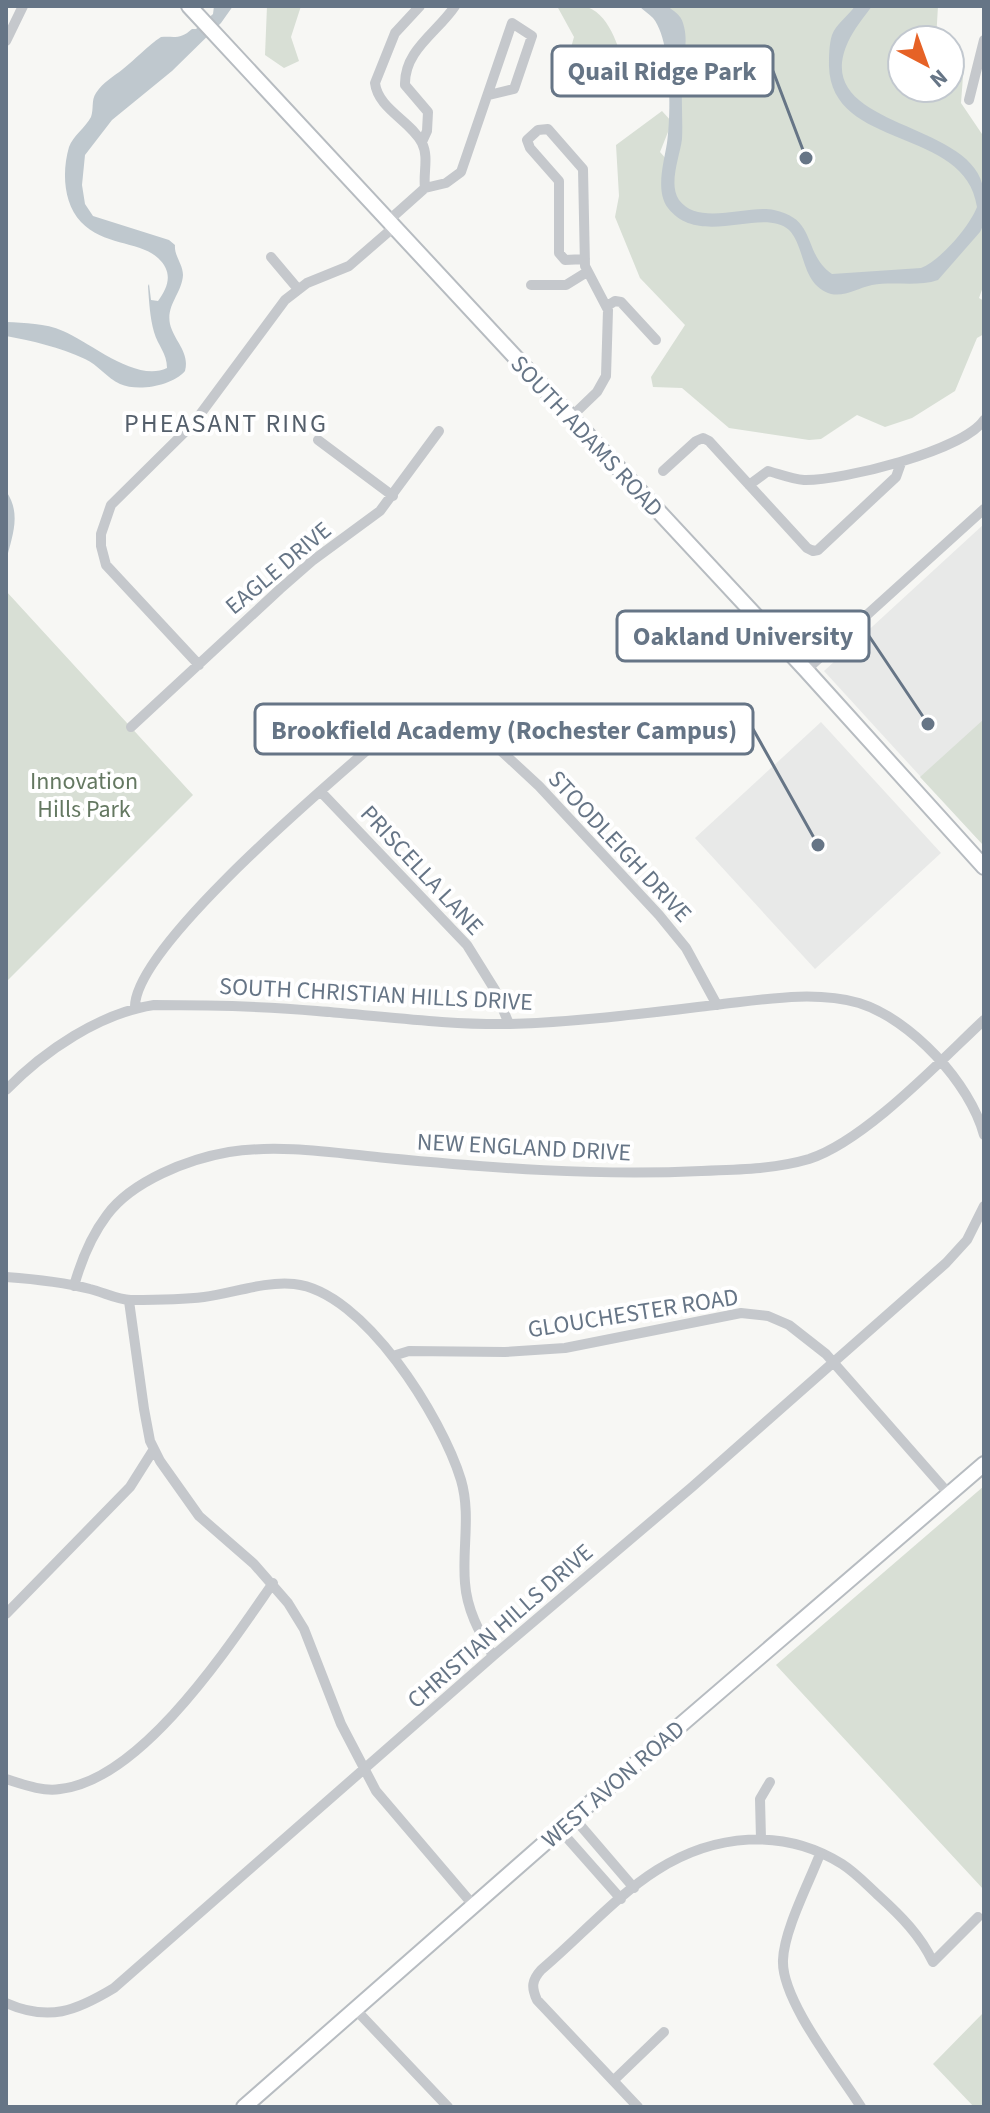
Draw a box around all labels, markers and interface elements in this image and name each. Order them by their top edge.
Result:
north arrow [886,24,966,104]
callout: Quail Ridge Park [552,46,773,96]
text: Quail Ridge Park [567,53,757,90]
text: N [922,61,954,95]
street label: SOUTH ADAMS ROAD [502,347,671,525]
district label: PHEASANT RING [124,405,328,442]
street label: EAGLE DRIVE [218,513,339,623]
callout: Oakland University [617,611,869,661]
text: Oakland University [633,618,854,655]
callout: Brookfield Academy (Rochester Campus) [255,704,753,754]
text: Brookfield Academy (Rochester Campus) [271,712,737,749]
street label: STOODLEIGH DRIVE [540,762,700,930]
park label: Innovation Hills Park [30,764,138,827]
street label: PRISCELLA LANE [352,797,491,943]
street label: SOUTH CHRISTIAN HILLS DRIVE [218,969,534,1020]
street label: NEW ENGLAND DRIVE [416,1124,632,1171]
street label: GLOUCHESTER ROAD [525,1280,741,1347]
street label: CHRISTIAN HILLS DRIVE [400,1536,601,1717]
street label: WEST AVON ROAD [534,1712,693,1857]

